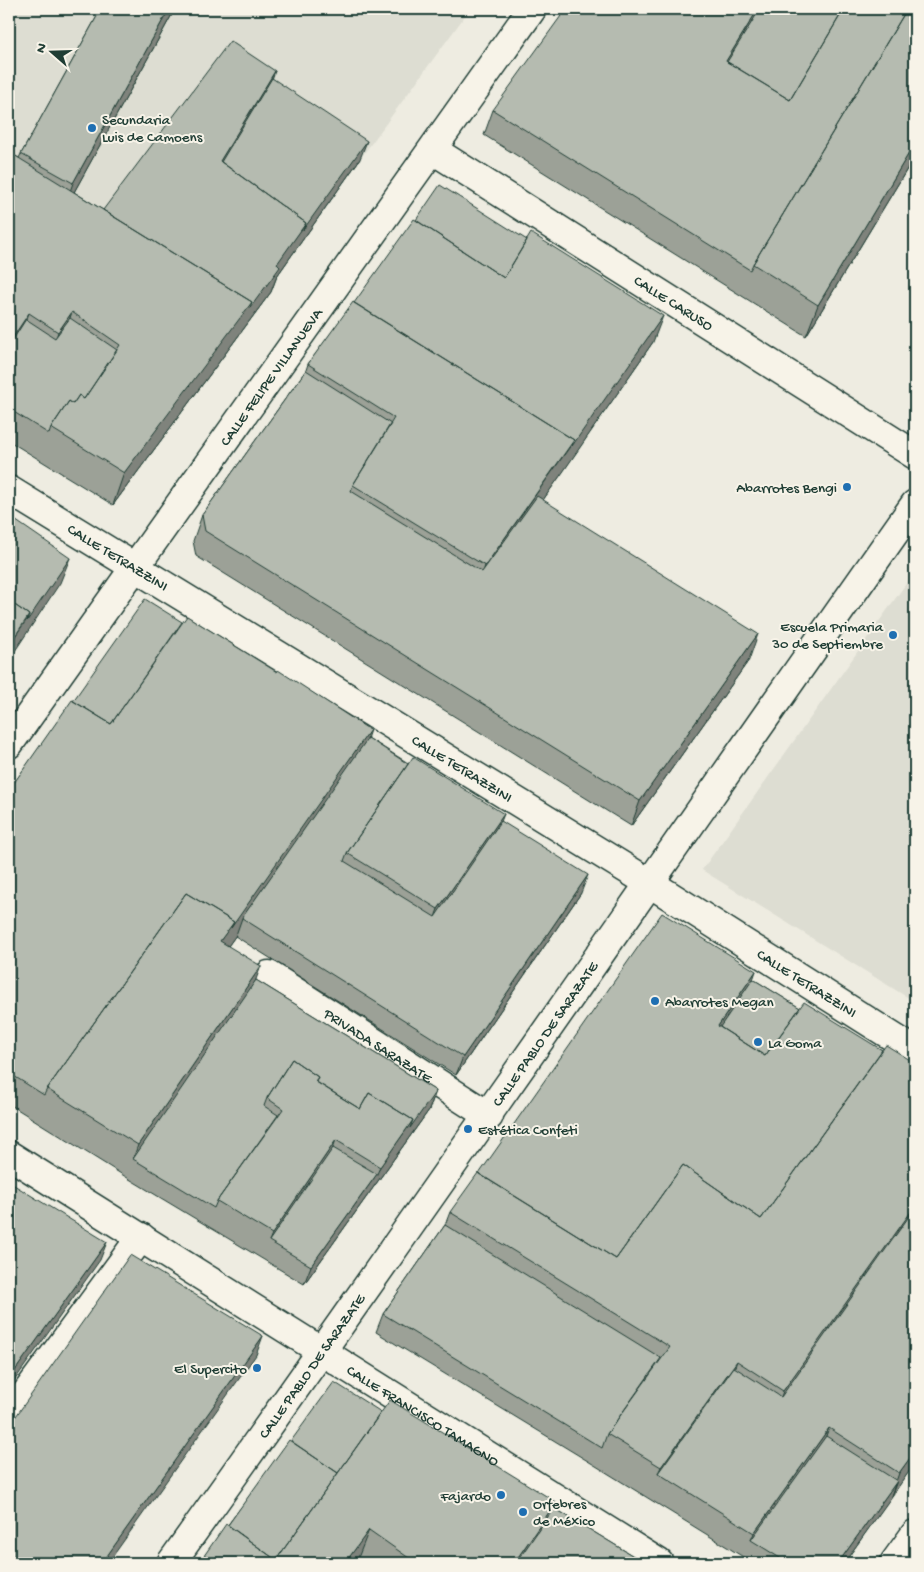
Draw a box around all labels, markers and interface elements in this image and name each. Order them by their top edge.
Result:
north arrow [28,28,78,78]
text: N [33,41,52,56]
place label: Secundaria Luis de Camoens [102,112,203,147]
marker: Secundaria Luis de Camoens [86,122,98,134]
street label: CALLE CARUSO [630,272,716,336]
street label: CALLE FELIPE VILLANUEVA [217,304,328,450]
place label: Abarrotes Bengi [736,480,837,498]
marker: Abarrotes Bengi [841,481,853,493]
street label: CALLE TETRAZZINI [63,521,171,596]
place label: Escuela Primaria 30 de Septiembre [771,619,884,654]
marker: Escuela Primaria 30 de Septiembre [887,629,899,641]
street label: CALLE TETRAZZINI [408,732,515,808]
street label: CALLE TETRAZZINI [753,946,859,1023]
street label: CALLE PABLO DE SARAZATE [489,958,603,1111]
place label: Abarrotes Megan [665,994,774,1012]
marker: Abarrotes Megan [649,995,661,1007]
street label: PRIVADA SARAZATE [319,1005,436,1089]
place label: La Goma [768,1035,822,1053]
marker: La Goma [752,1036,764,1048]
place label: Estética Confeti [478,1122,578,1140]
marker: Estética Confeti [462,1123,474,1135]
street label: CALLE PABLO DE SARAZATE [256,1291,370,1443]
place label: El Supercito [174,1361,247,1379]
marker: El Supercito [251,1362,263,1374]
street label: CALLE FRANCISCO TAMAGNO [342,1362,502,1471]
place label: Fajardo [439,1488,491,1506]
marker: Fajardo [495,1489,507,1501]
place label: Orfebres de México [533,1496,595,1531]
marker: Orfebres de México [517,1506,529,1518]

